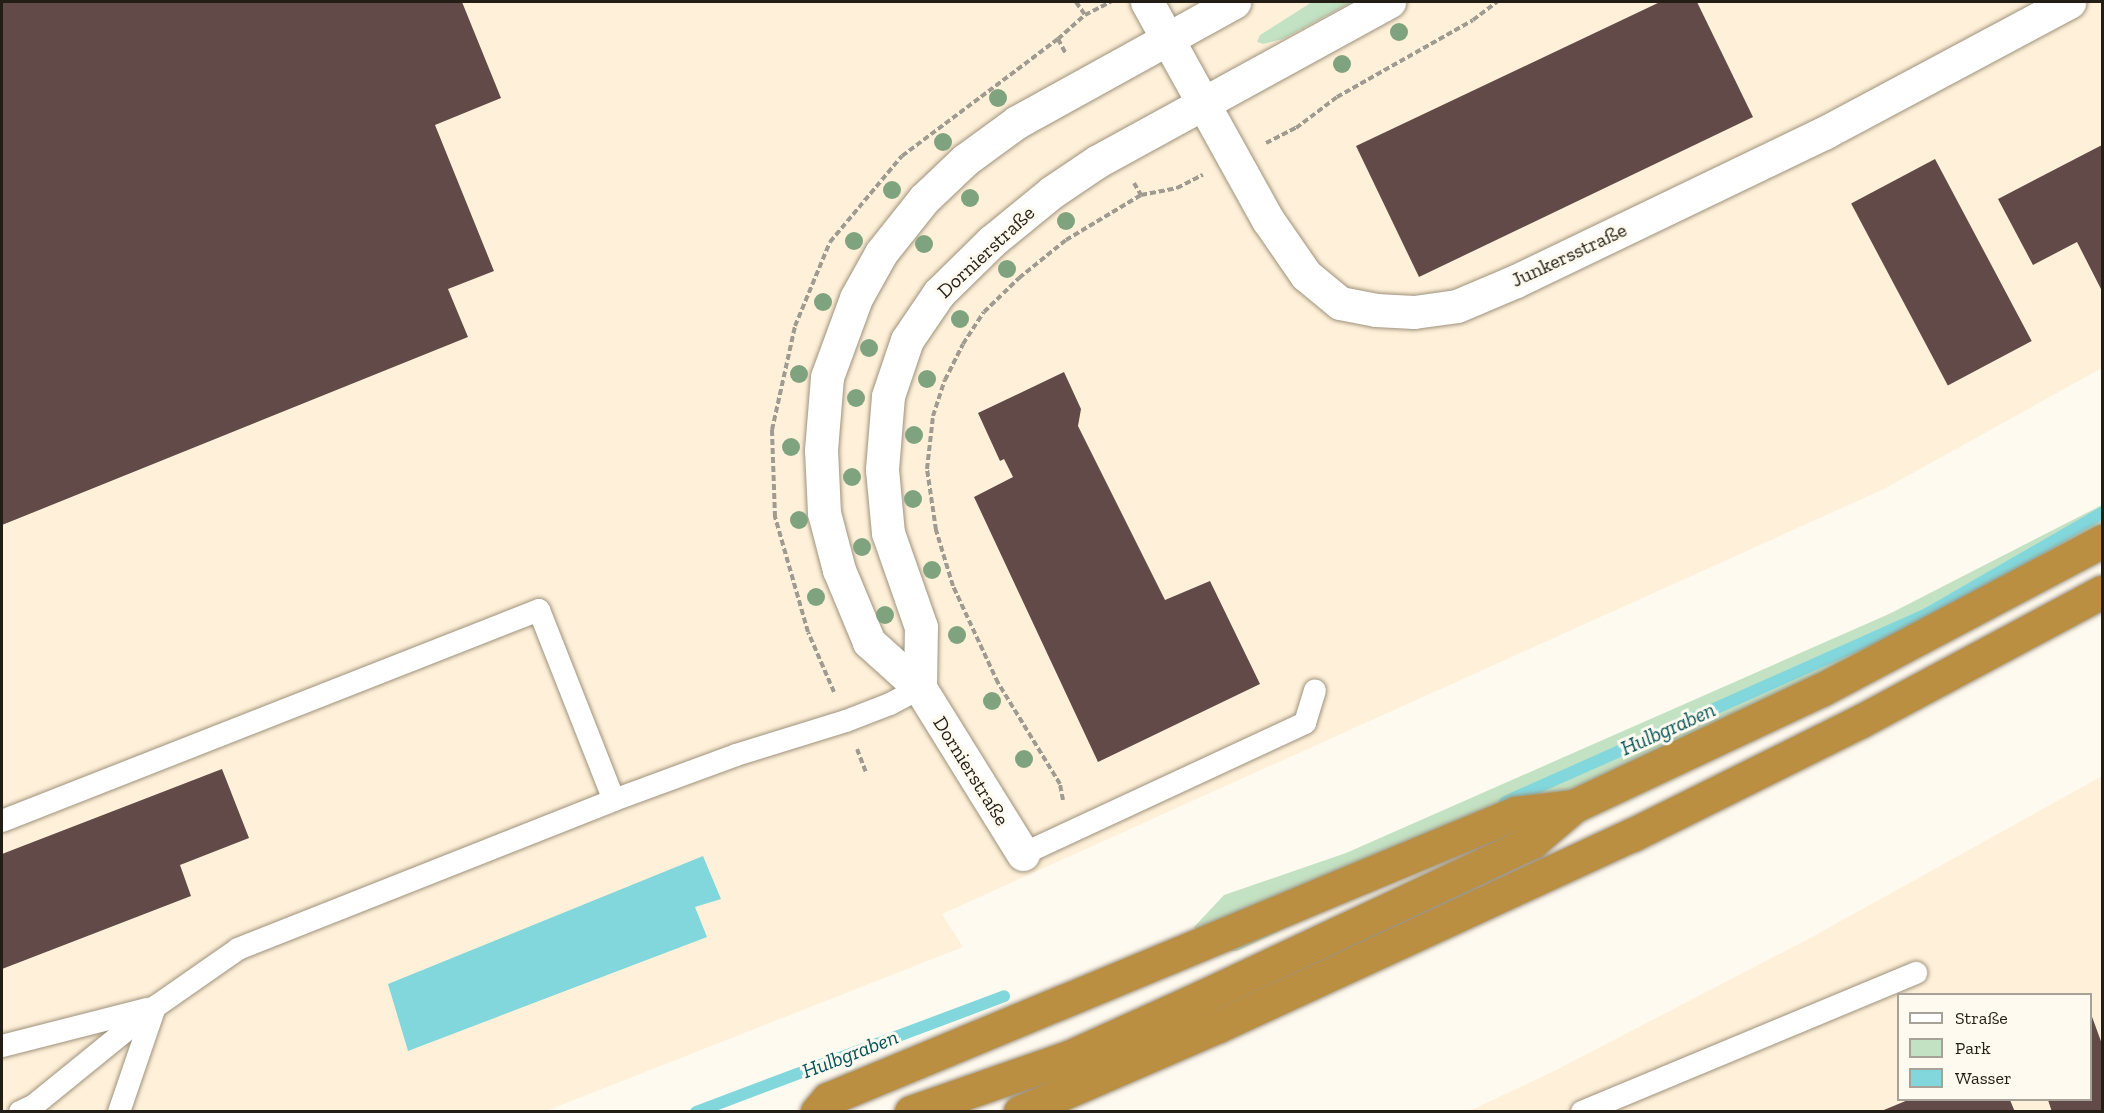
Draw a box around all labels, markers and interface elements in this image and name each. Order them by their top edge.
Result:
street label: Dornierstraße [932,201,1040,303]
street label: Junkersstraße [1507,218,1631,292]
water label: Hulbgraben [1617,697,1719,761]
street label: Dornierstraße [928,712,1014,830]
legend [1897,993,2092,1101]
text: Straße [1955,1007,2008,1029]
water label: Hulbgraben [798,1024,902,1084]
text: Park [1955,1037,1991,1059]
text: Wasser [1955,1067,2012,1089]

